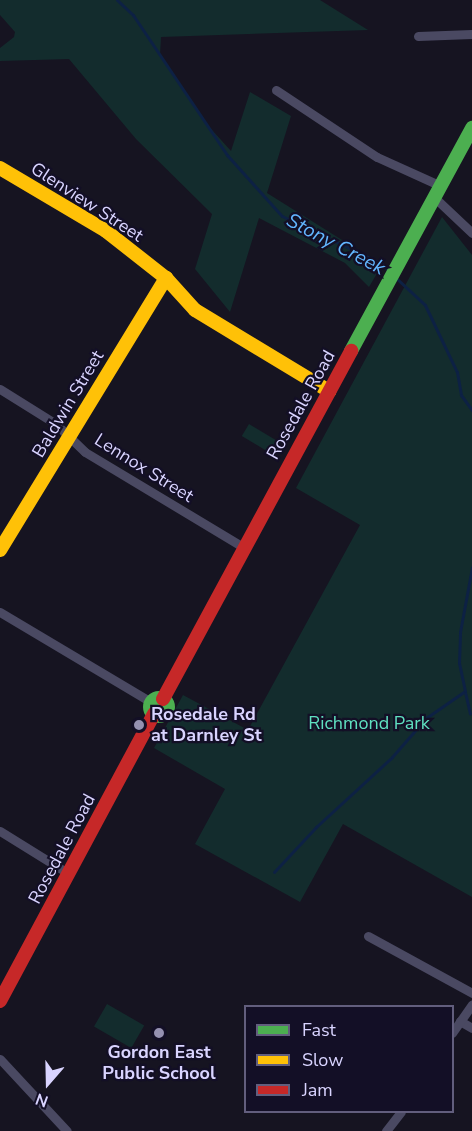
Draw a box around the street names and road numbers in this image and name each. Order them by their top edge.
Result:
street label: Glenview Street [27,158,147,246]
street label: Baldwin Street [28,347,108,461]
street label: Rosedale Road [262,347,340,463]
street label: Lennox Street [90,429,198,507]
street label: Rosedale Road [24,790,100,908]

